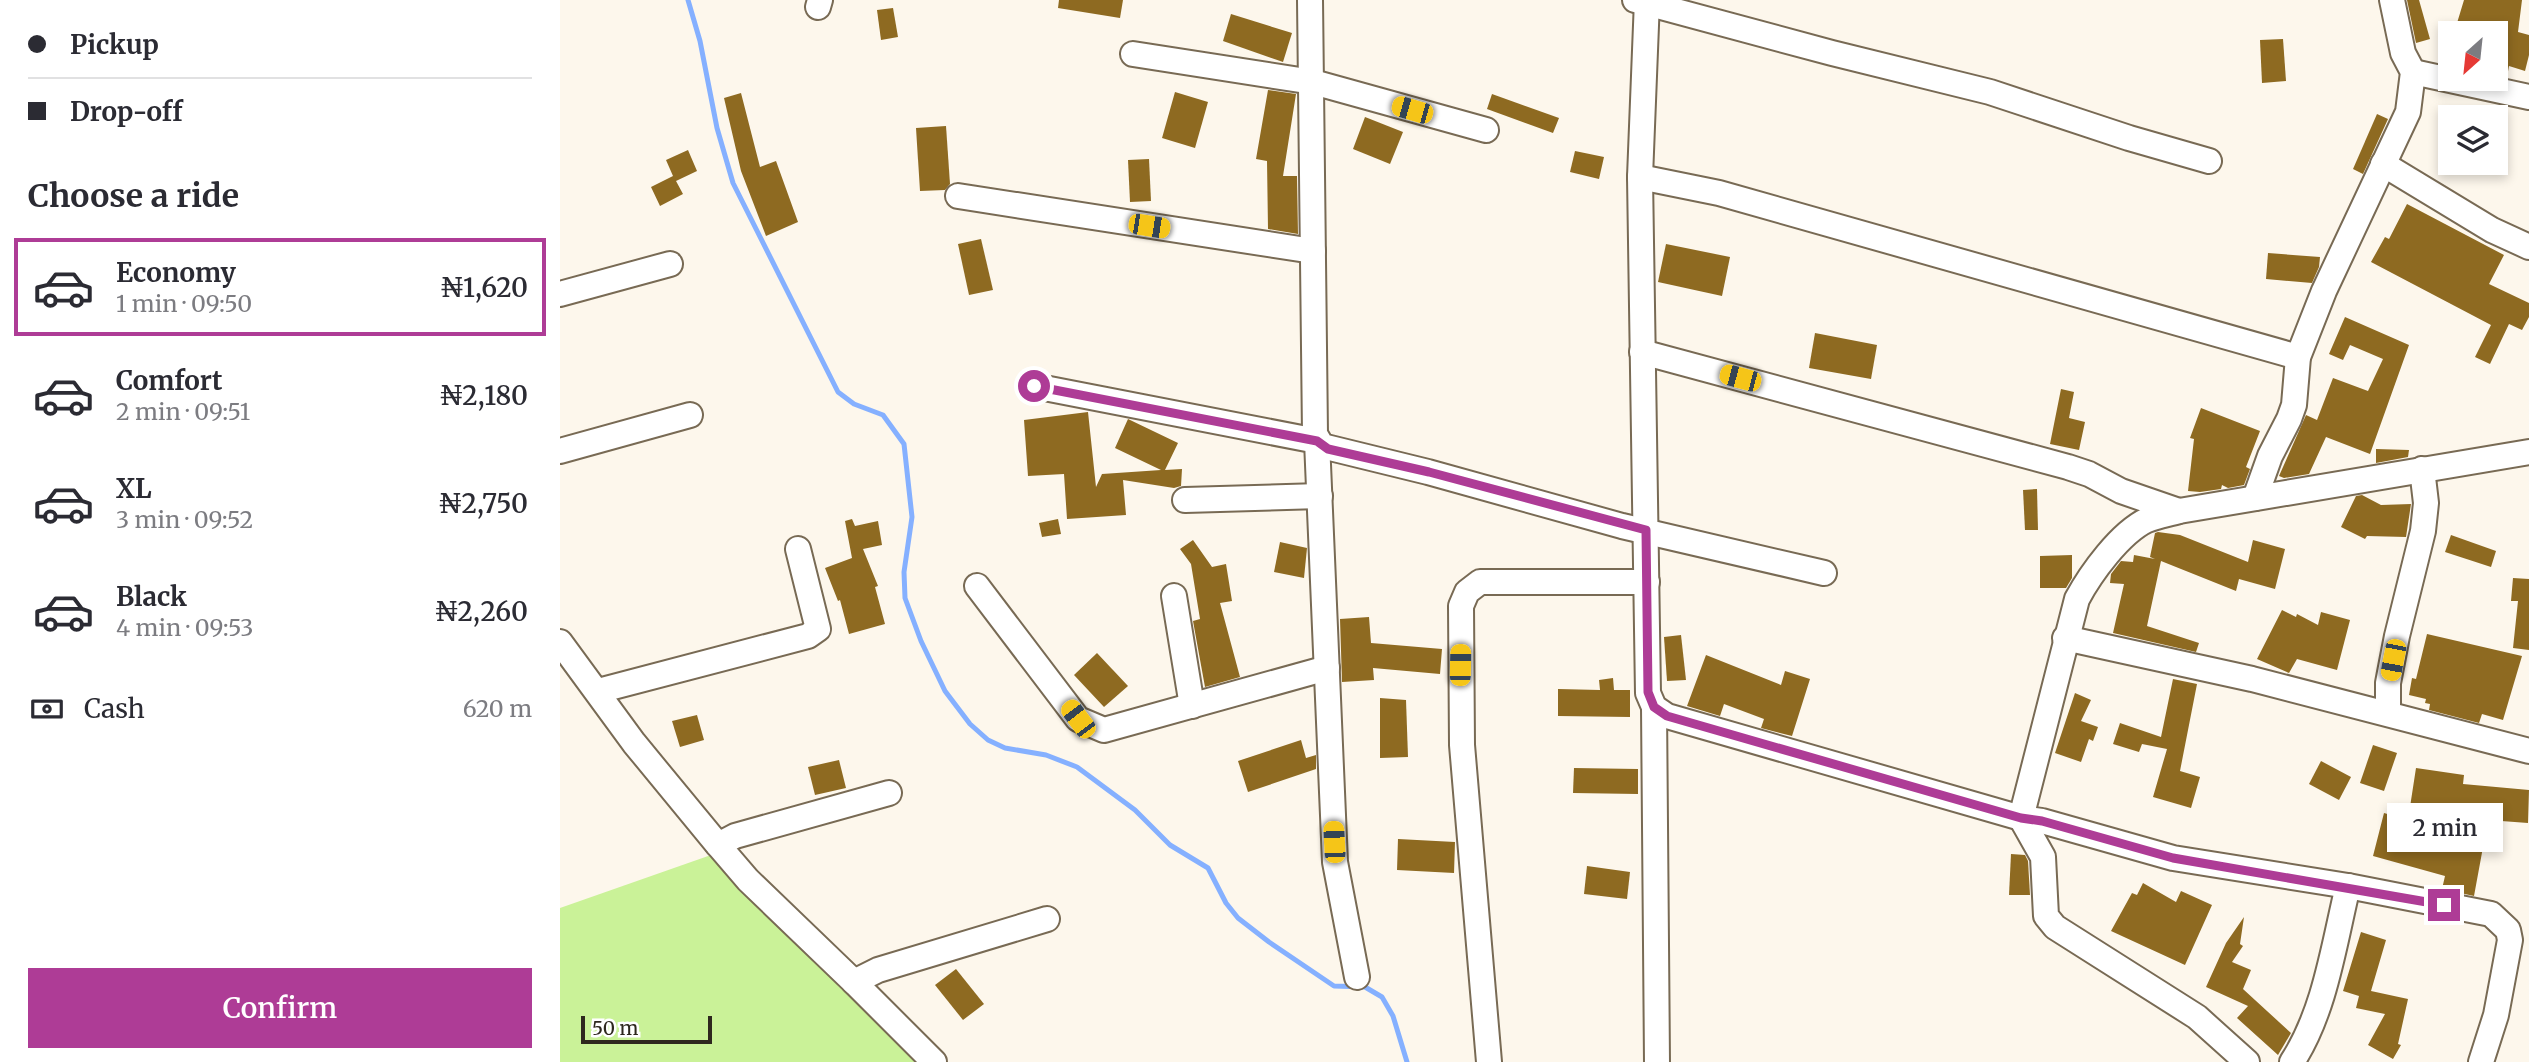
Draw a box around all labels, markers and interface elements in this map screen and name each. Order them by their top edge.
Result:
north arrow [2438,21,2508,91]
map controls [2438,21,2508,175]
text: Pickup [70,28,159,61]
car [1389,94,1436,126]
text: Drop-off [70,95,183,128]
button: layers [2438,105,2508,175]
text: Choose a ride [28,176,239,216]
car [1127,212,1172,240]
icon: car [32,256,95,319]
text: Economy [116,256,236,289]
text: ₦1,620 [440,271,528,304]
text: 1 min · 09:50 [116,289,252,318]
car [1717,362,1764,394]
icon: car [32,364,95,427]
text: Comfort [116,364,222,397]
route start [1018,370,1050,402]
text: ₦2,180 [439,379,528,412]
text: 2 min · 09:51 [116,397,250,426]
icon: car [32,472,95,535]
text: XL [116,472,152,505]
text: ₦2,750 [438,487,528,520]
text: 3 min · 09:52 [116,505,253,534]
icon: car [32,580,95,643]
text: Black [116,580,187,613]
text: ₦2,260 [434,595,528,628]
text: 4 min · 09:53 [116,613,254,642]
car [2379,637,2408,683]
car [1450,644,1471,686]
icon: cash [28,690,66,728]
text: Cash [84,692,145,725]
text: 620 m [463,694,532,723]
car [1057,696,1100,742]
callout: 2 min [2386,804,2502,852]
text: 2 min [2413,813,2477,842]
car [1323,820,1346,864]
route end [2428,889,2460,921]
button: Confirm [28,968,532,1048]
scale bar [581,1013,712,1045]
text: 50 m [592,1016,638,1040]

